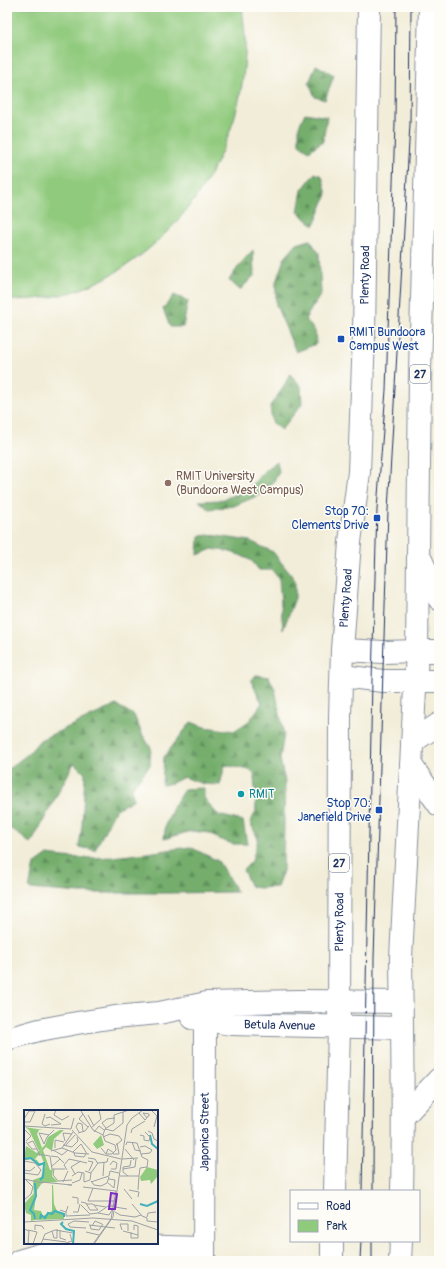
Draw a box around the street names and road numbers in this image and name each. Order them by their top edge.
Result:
street label: Plenty Road [357,245,373,305]
road number: 27 [410,365,430,383]
street label: Plenty Road [337,568,356,628]
road number: 27 [329,854,349,872]
street label: Plenty Road [332,892,347,952]
street label: Betula Avenue [244,1017,316,1034]
street label: Japonica Street [197,1092,213,1172]

